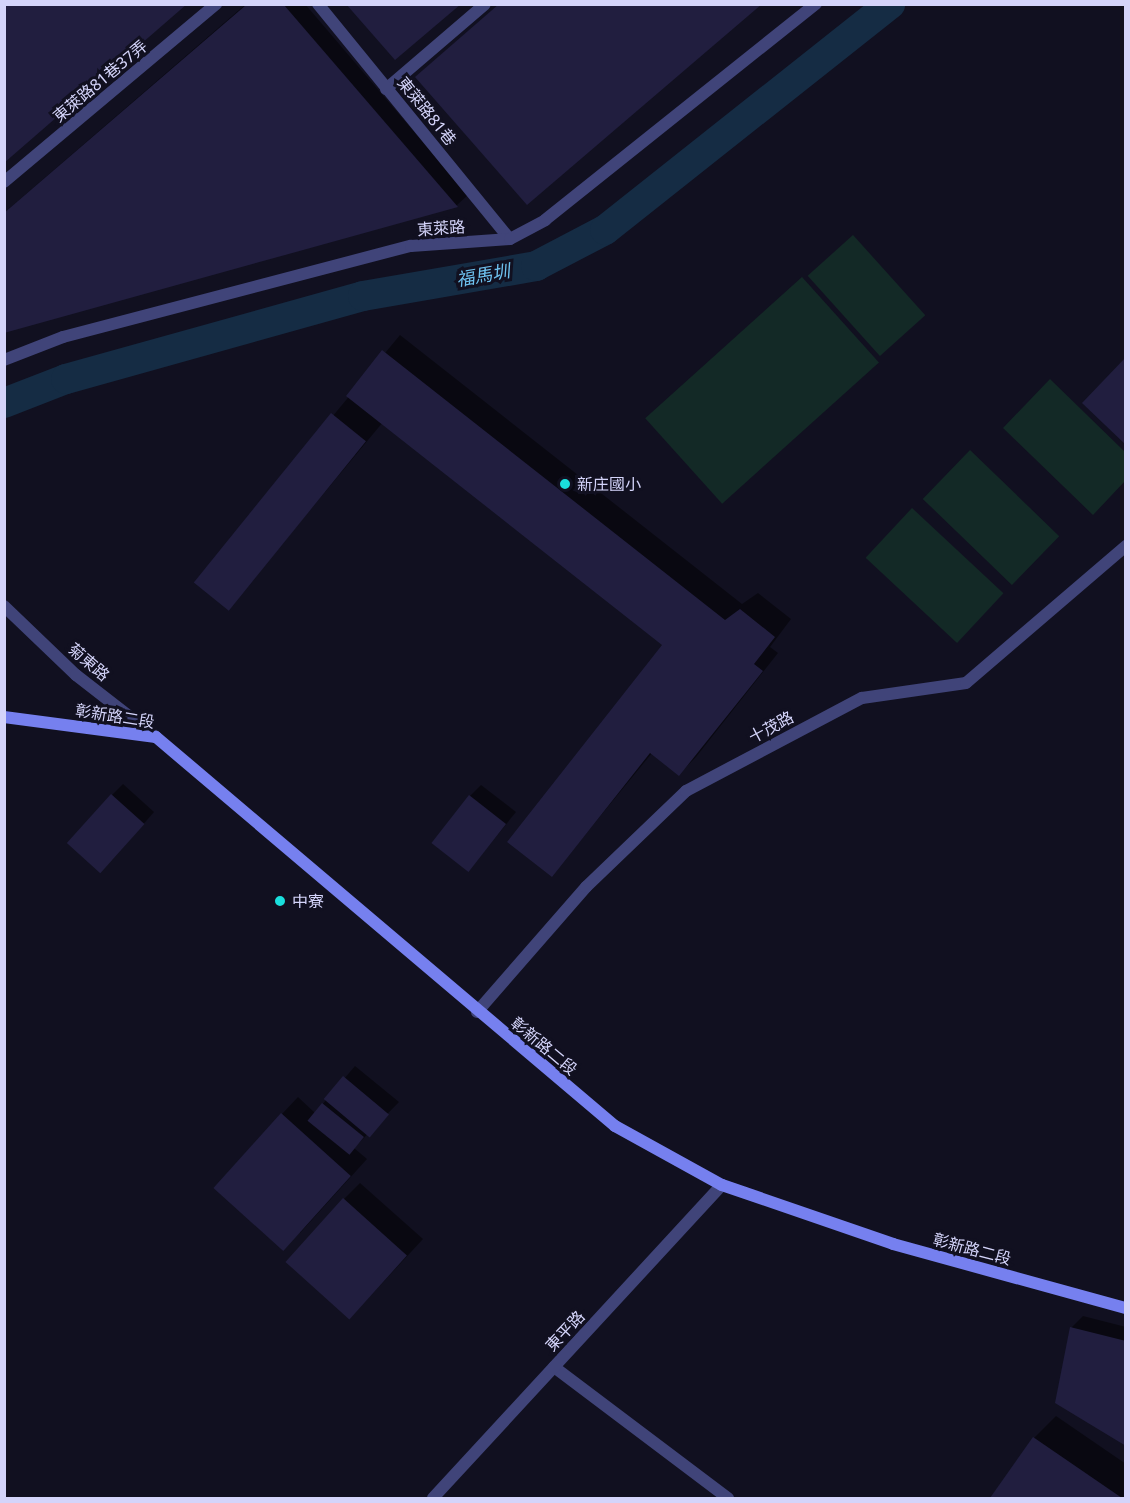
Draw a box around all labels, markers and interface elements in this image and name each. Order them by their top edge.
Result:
street label: 東萊路81巷37弄 [49,36,151,126]
street label: 東萊路81巷 [394,73,460,149]
street label: 東萊路 [416,217,466,239]
water label: 福馬圳 [455,260,511,290]
place label: 新庄國小 [577,474,641,494]
marker: 新庄國小 [558,477,572,491]
street label: 菊東路 [65,639,113,685]
street label: 彰新路二段 [74,700,156,732]
street label: 十茂路 [745,707,797,747]
place label: 中寮 [292,891,324,911]
marker: 中寮 [273,894,287,908]
street label: 彰新路二段 [507,1013,581,1079]
street label: 彰新路二段 [931,1229,1013,1269]
street label: 東平路 [542,1307,588,1355]

